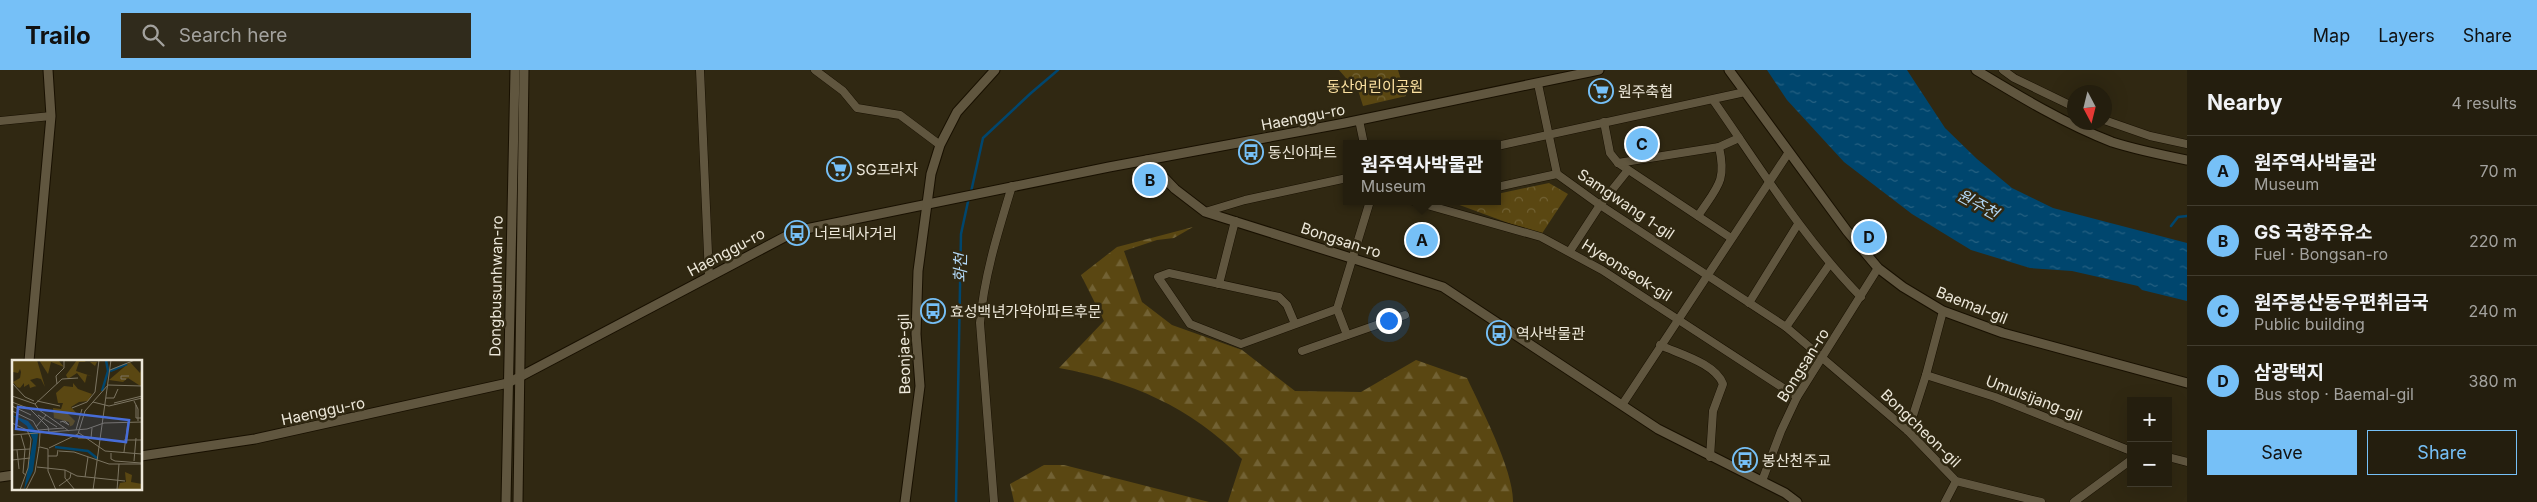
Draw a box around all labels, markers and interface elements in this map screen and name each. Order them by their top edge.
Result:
search box [121,13,471,58]
text: Trailo [25,21,91,50]
icon: search [139,21,167,49]
text: Search here [179,24,287,47]
text: Map [2313,25,2350,46]
text: Layers [2378,25,2435,46]
text: Share [2463,25,2512,46]
park label: 동산어린이공원 [1327,77,1423,96]
supermarket icon: 원주축협 [1588,78,1614,104]
place label: 원주축협 [1618,82,1673,101]
north arrow [2067,85,2112,130]
text: Nearby [2207,90,2282,115]
text: 4 results [2452,93,2517,113]
street label: Haenggu-ro [1259,100,1347,134]
pin: C [1626,125,1658,163]
bus stop icon: 동신아파트 [1238,139,1264,165]
popup [1343,140,1501,205]
place label: 동신아파트 [1268,143,1337,162]
text: 원주역사박물관 [2254,151,2376,174]
text: 원주역사박물관 [1361,153,1483,176]
supermarket icon: SG프라자 [826,156,852,182]
place label: SG프라자 [856,160,918,179]
pin: B [1134,161,1166,199]
text: A [2217,161,2229,181]
text: 70 m [2480,161,2517,181]
street label: Samgwang 1-gil [1574,165,1678,243]
text: Museum [2254,174,2319,194]
text: Museum [1361,176,1426,196]
water label: 원주천 [1954,185,2004,225]
street label: Dongbusunhwan-ro [485,215,507,357]
street label: Bongsan-ro [1298,218,1384,262]
pin: D [1853,218,1885,256]
bus stop icon: 너르네사거리 [784,220,810,246]
pin: A [1406,221,1438,259]
text: GS 국향주유소 [2254,221,2373,244]
street label: Haenggu-ro [684,224,768,280]
place label: 너르네사거리 [814,224,897,243]
text: B [2218,231,2228,251]
text: 220 m [2469,231,2517,251]
street label: Hyeonseok-gil [1578,235,1676,305]
text: Fuel · Bongsan-ro [2254,244,2388,264]
water label: 화천 [950,251,970,283]
street label: Baemal-gil [1933,282,2011,328]
text: 원주봉산동우편취급국 [2254,291,2429,314]
bus stop icon: 효성백년가약아파트후문 [920,298,946,324]
text: C [2217,301,2229,321]
text: 240 m [2469,301,2517,321]
place label: 효성백년가약아파트후문 [950,302,1102,321]
your location [1376,308,1402,334]
street label: Beonjae-gil [894,314,914,394]
text: Public building [2254,314,2365,334]
bus stop icon: 역사박물관 [1486,320,1512,346]
place label: 역사박물관 [1516,324,1585,343]
street label: Bongsan-ro [1773,325,1833,405]
inset map [12,360,142,490]
text: 삼광택지 [2254,361,2324,384]
street label: Umulsijang-gil [1983,371,2085,425]
text: D [2217,371,2229,391]
text: 380 m [2469,371,2517,391]
text: Bus stop · Baemal-gil [2254,384,2414,404]
street label: Bongcheon-gil [1877,385,1965,471]
street label: Haenggu-ro [279,393,367,429]
map controls [2127,397,2172,487]
button: + [2127,397,2172,442]
button: Save [2207,430,2357,475]
button: Share [2367,430,2517,475]
button: − [2127,442,2172,487]
bus stop icon: 봉산천주교 [1732,447,1758,473]
place label: 봉산천주교 [1762,451,1831,470]

